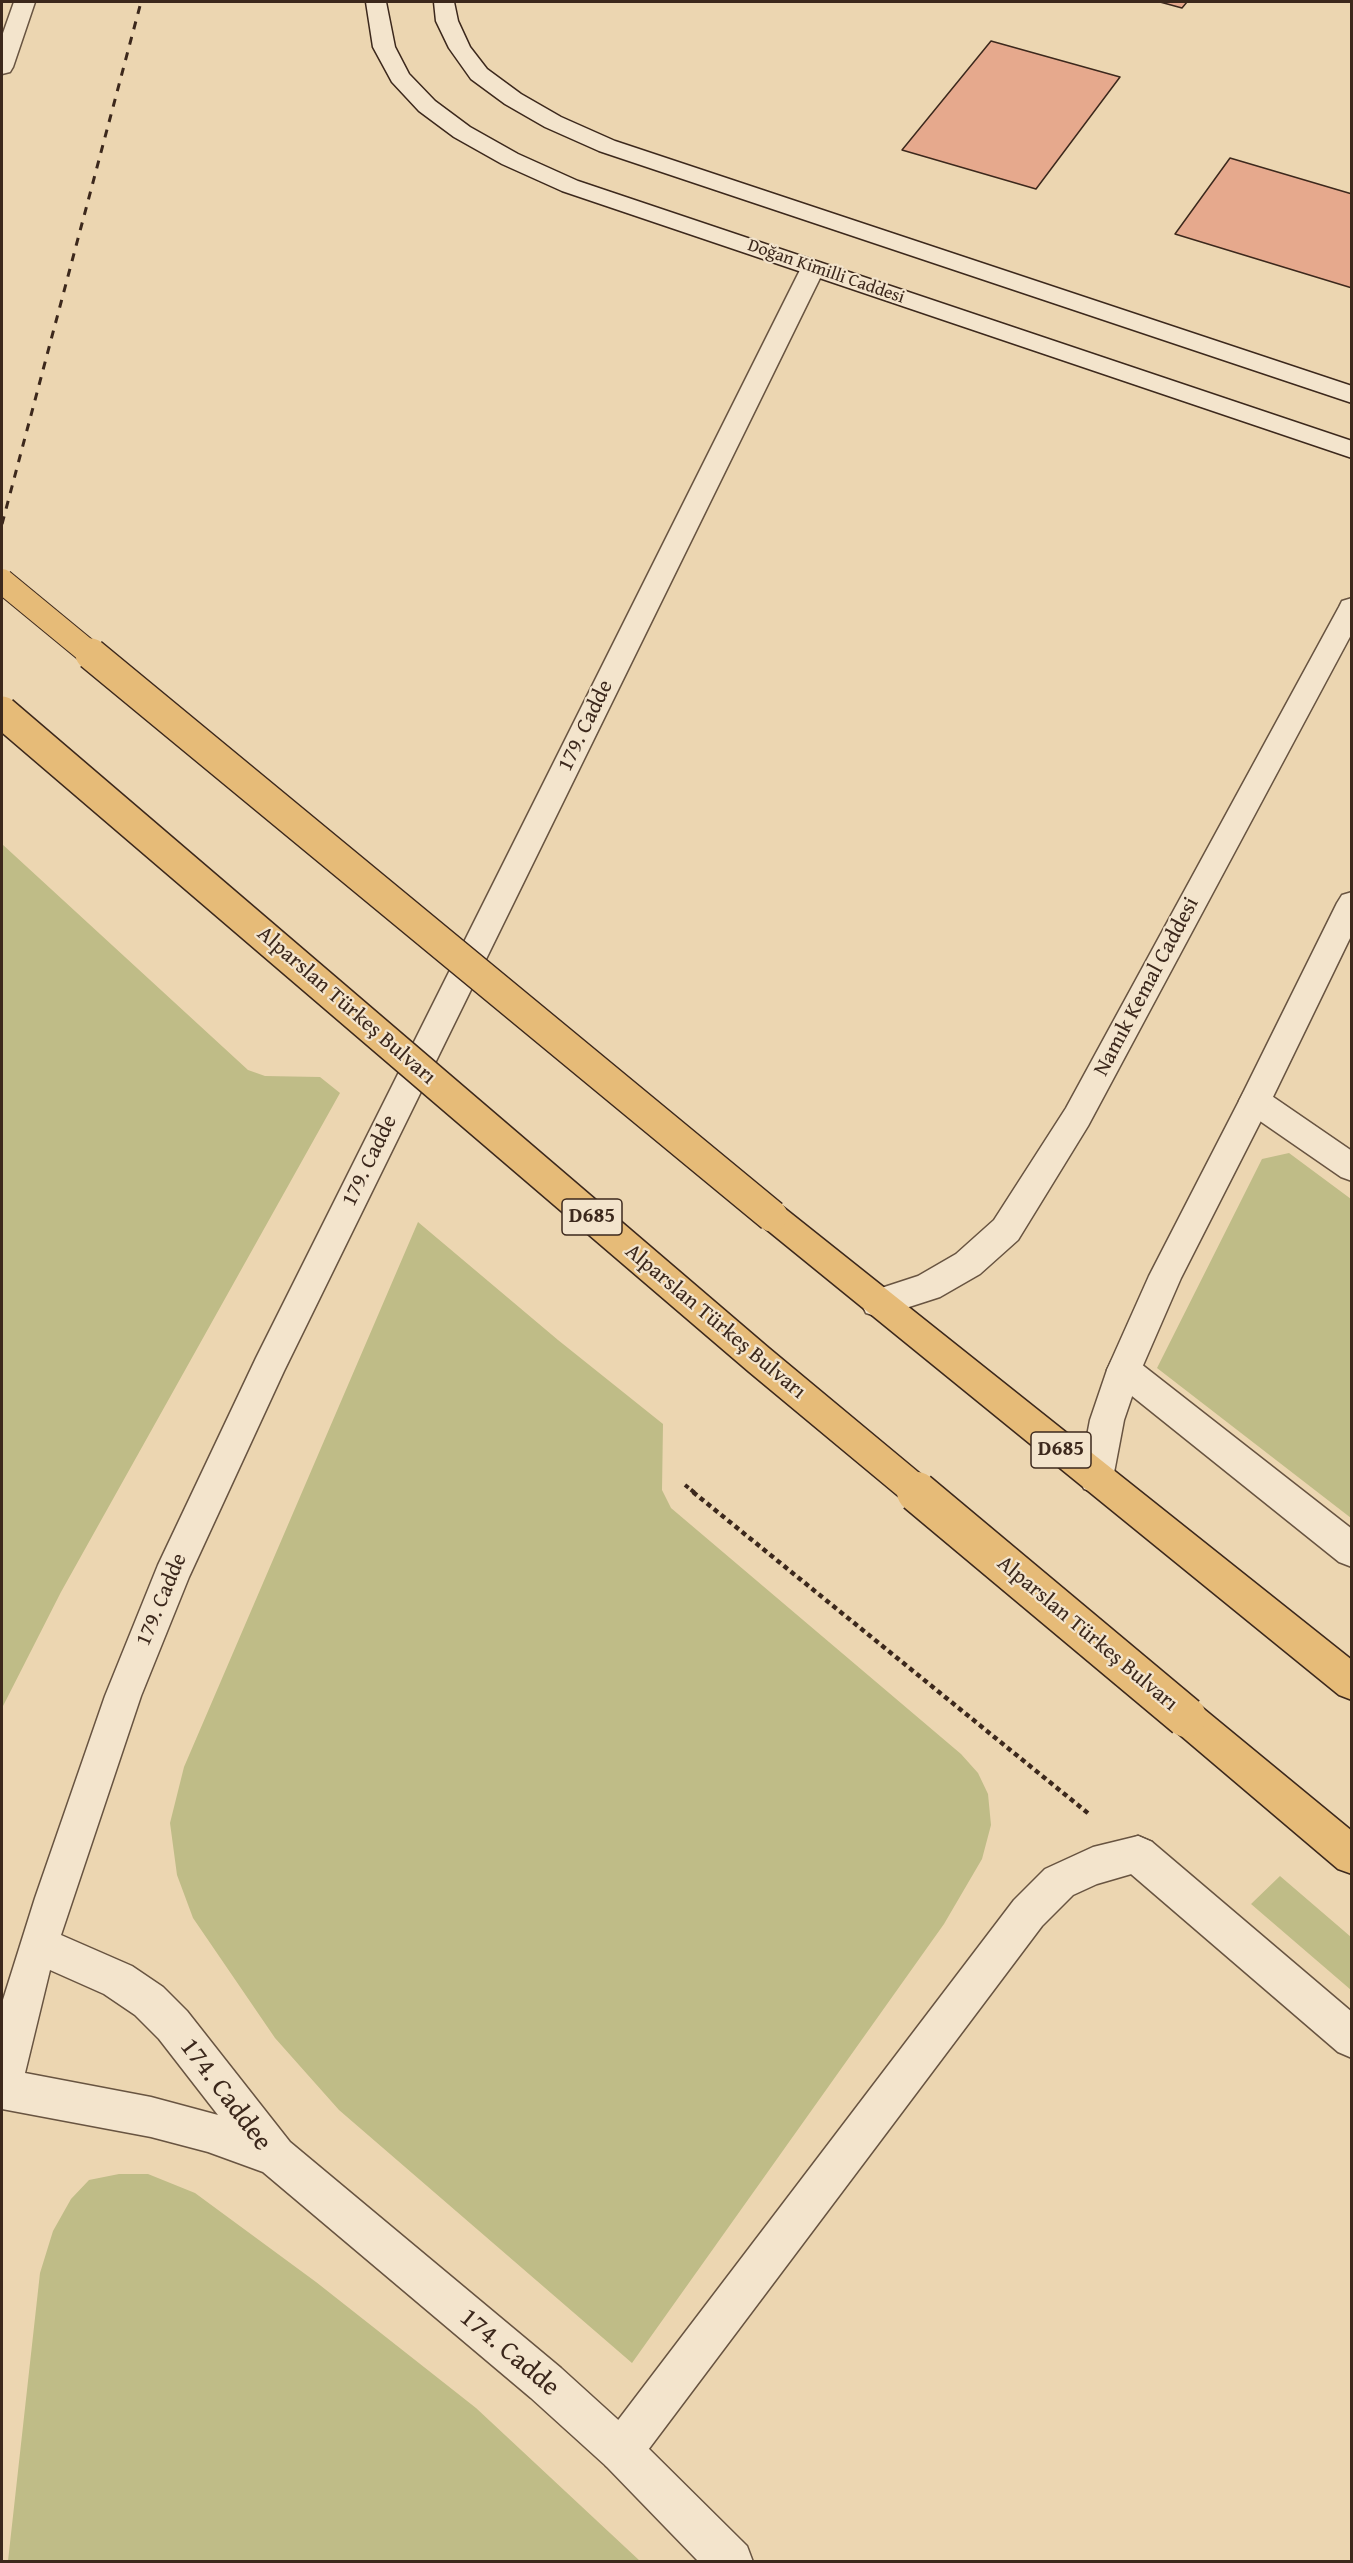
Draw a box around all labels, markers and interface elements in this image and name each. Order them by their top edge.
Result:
street label: Doğan Kimilli Caddesi [745,235,907,309]
street label: 179. Cadde [553,676,619,776]
street label: Namık Kemal Caddesi [1089,893,1205,1081]
street label: Alparslan Türkeş Bulvarı [251,921,441,1091]
street label: 179. Cadde [337,1111,403,1211]
road number: D685 [562,1199,622,1235]
street label: Alparslan Türkeş Bulvarı [619,1239,811,1405]
road number: D685 [1031,1432,1091,1468]
street label: 179. Cadde [131,1550,193,1650]
street label: Alparslan Türkeş Bulvarı [991,1551,1183,1717]
street label: 174. Caddee [172,2032,278,2158]
street label: 174. Cadde [452,2302,566,2404]

